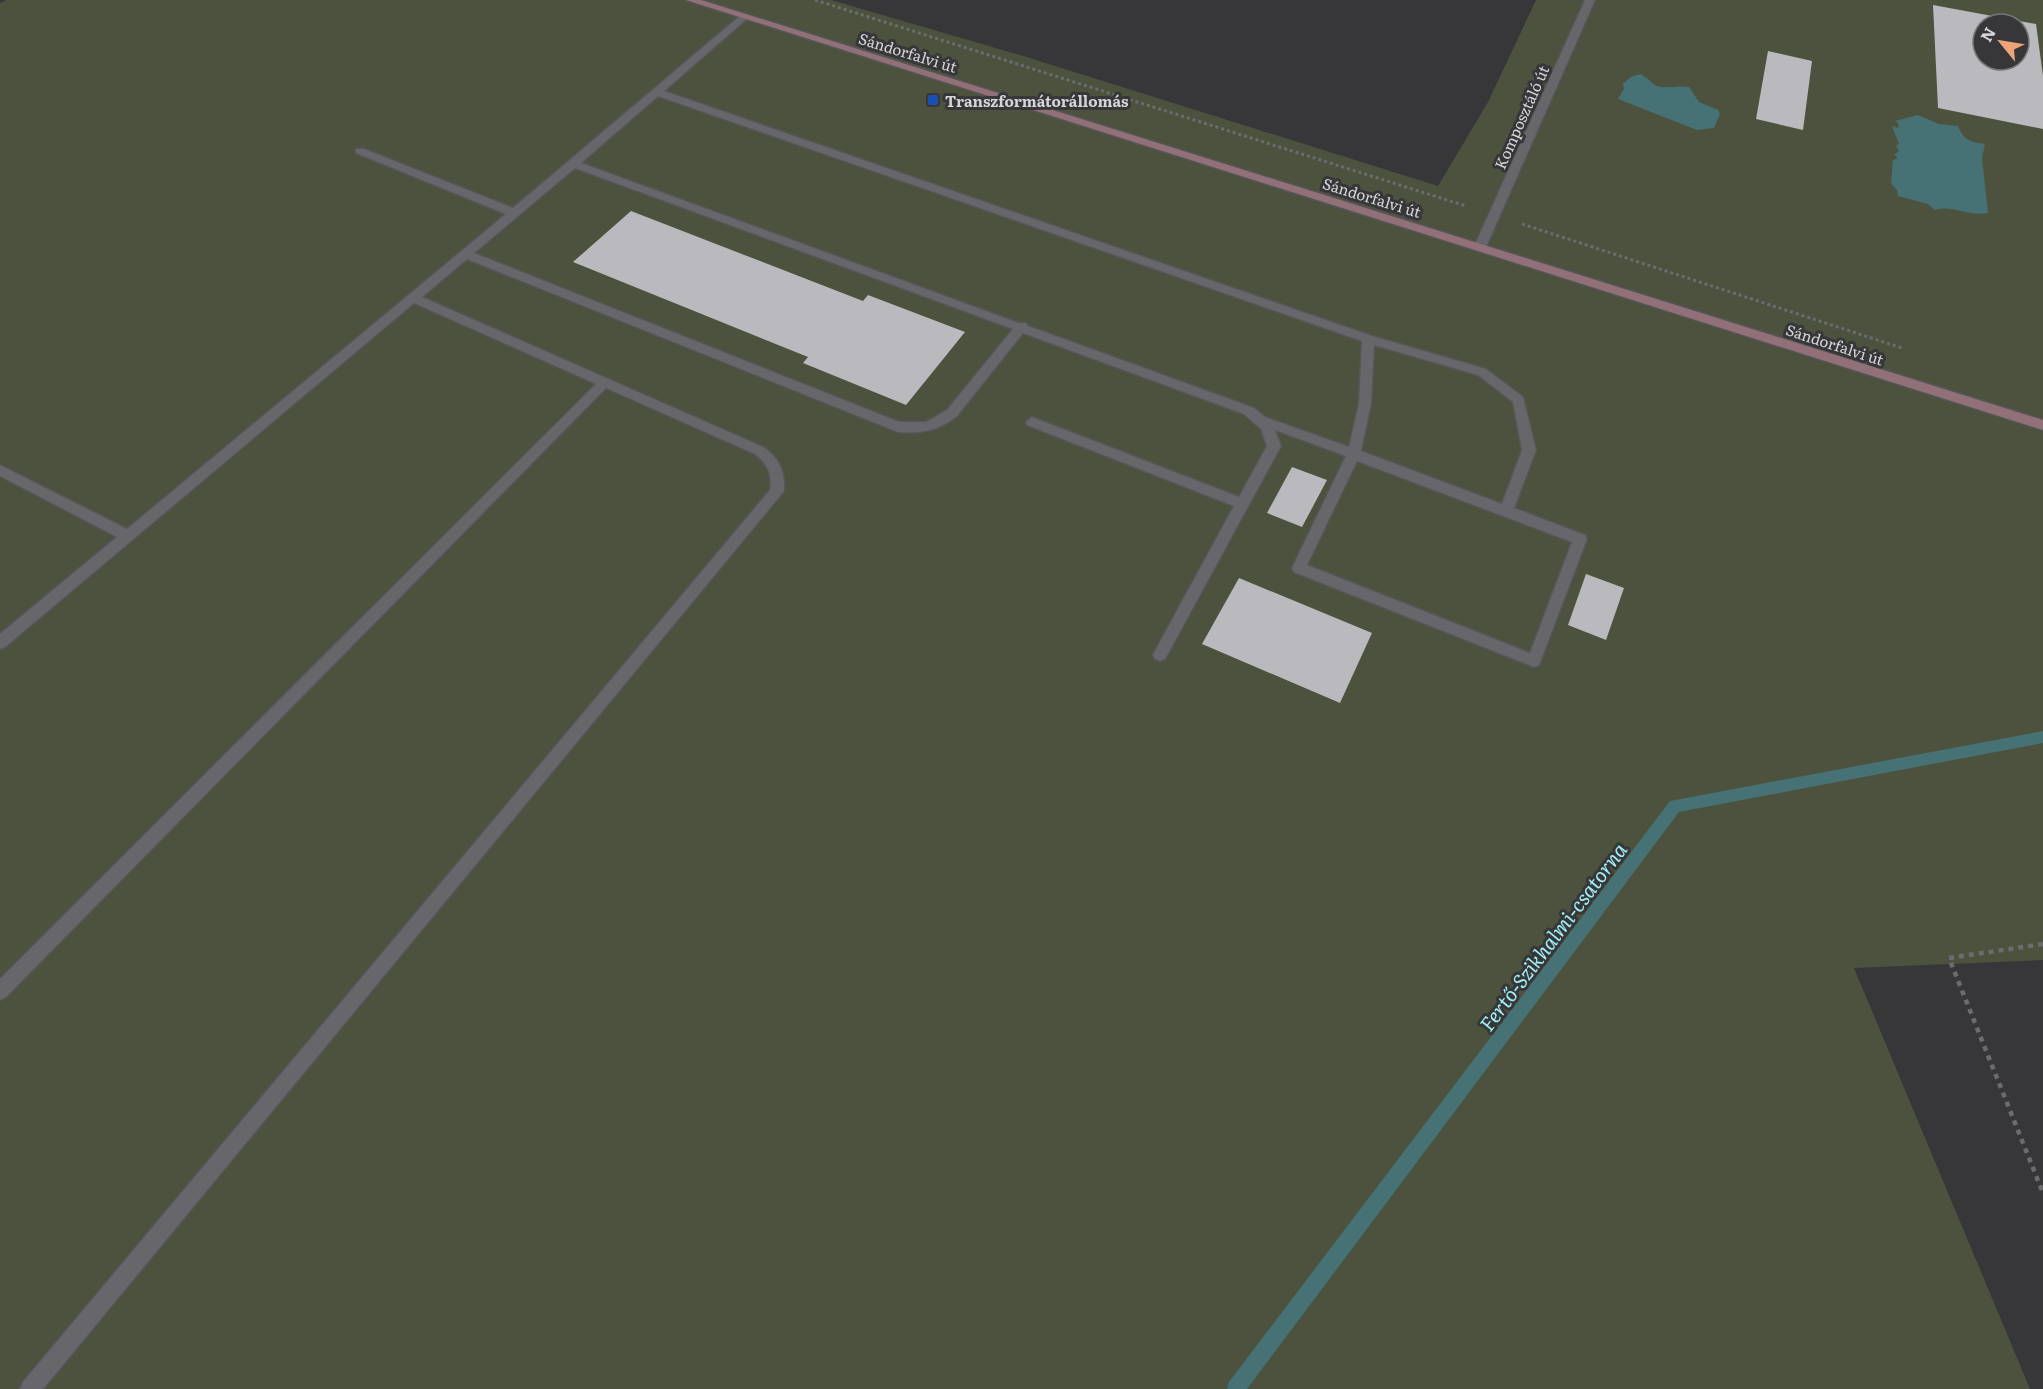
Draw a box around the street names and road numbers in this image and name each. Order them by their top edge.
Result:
street label: Sándorfalvi út [856,26,960,78]
street label: Komposztáló út [1488,61,1554,173]
street label: Sándorfalvi út [1320,171,1424,223]
street label: Sándorfalvi út [1783,317,1887,371]

